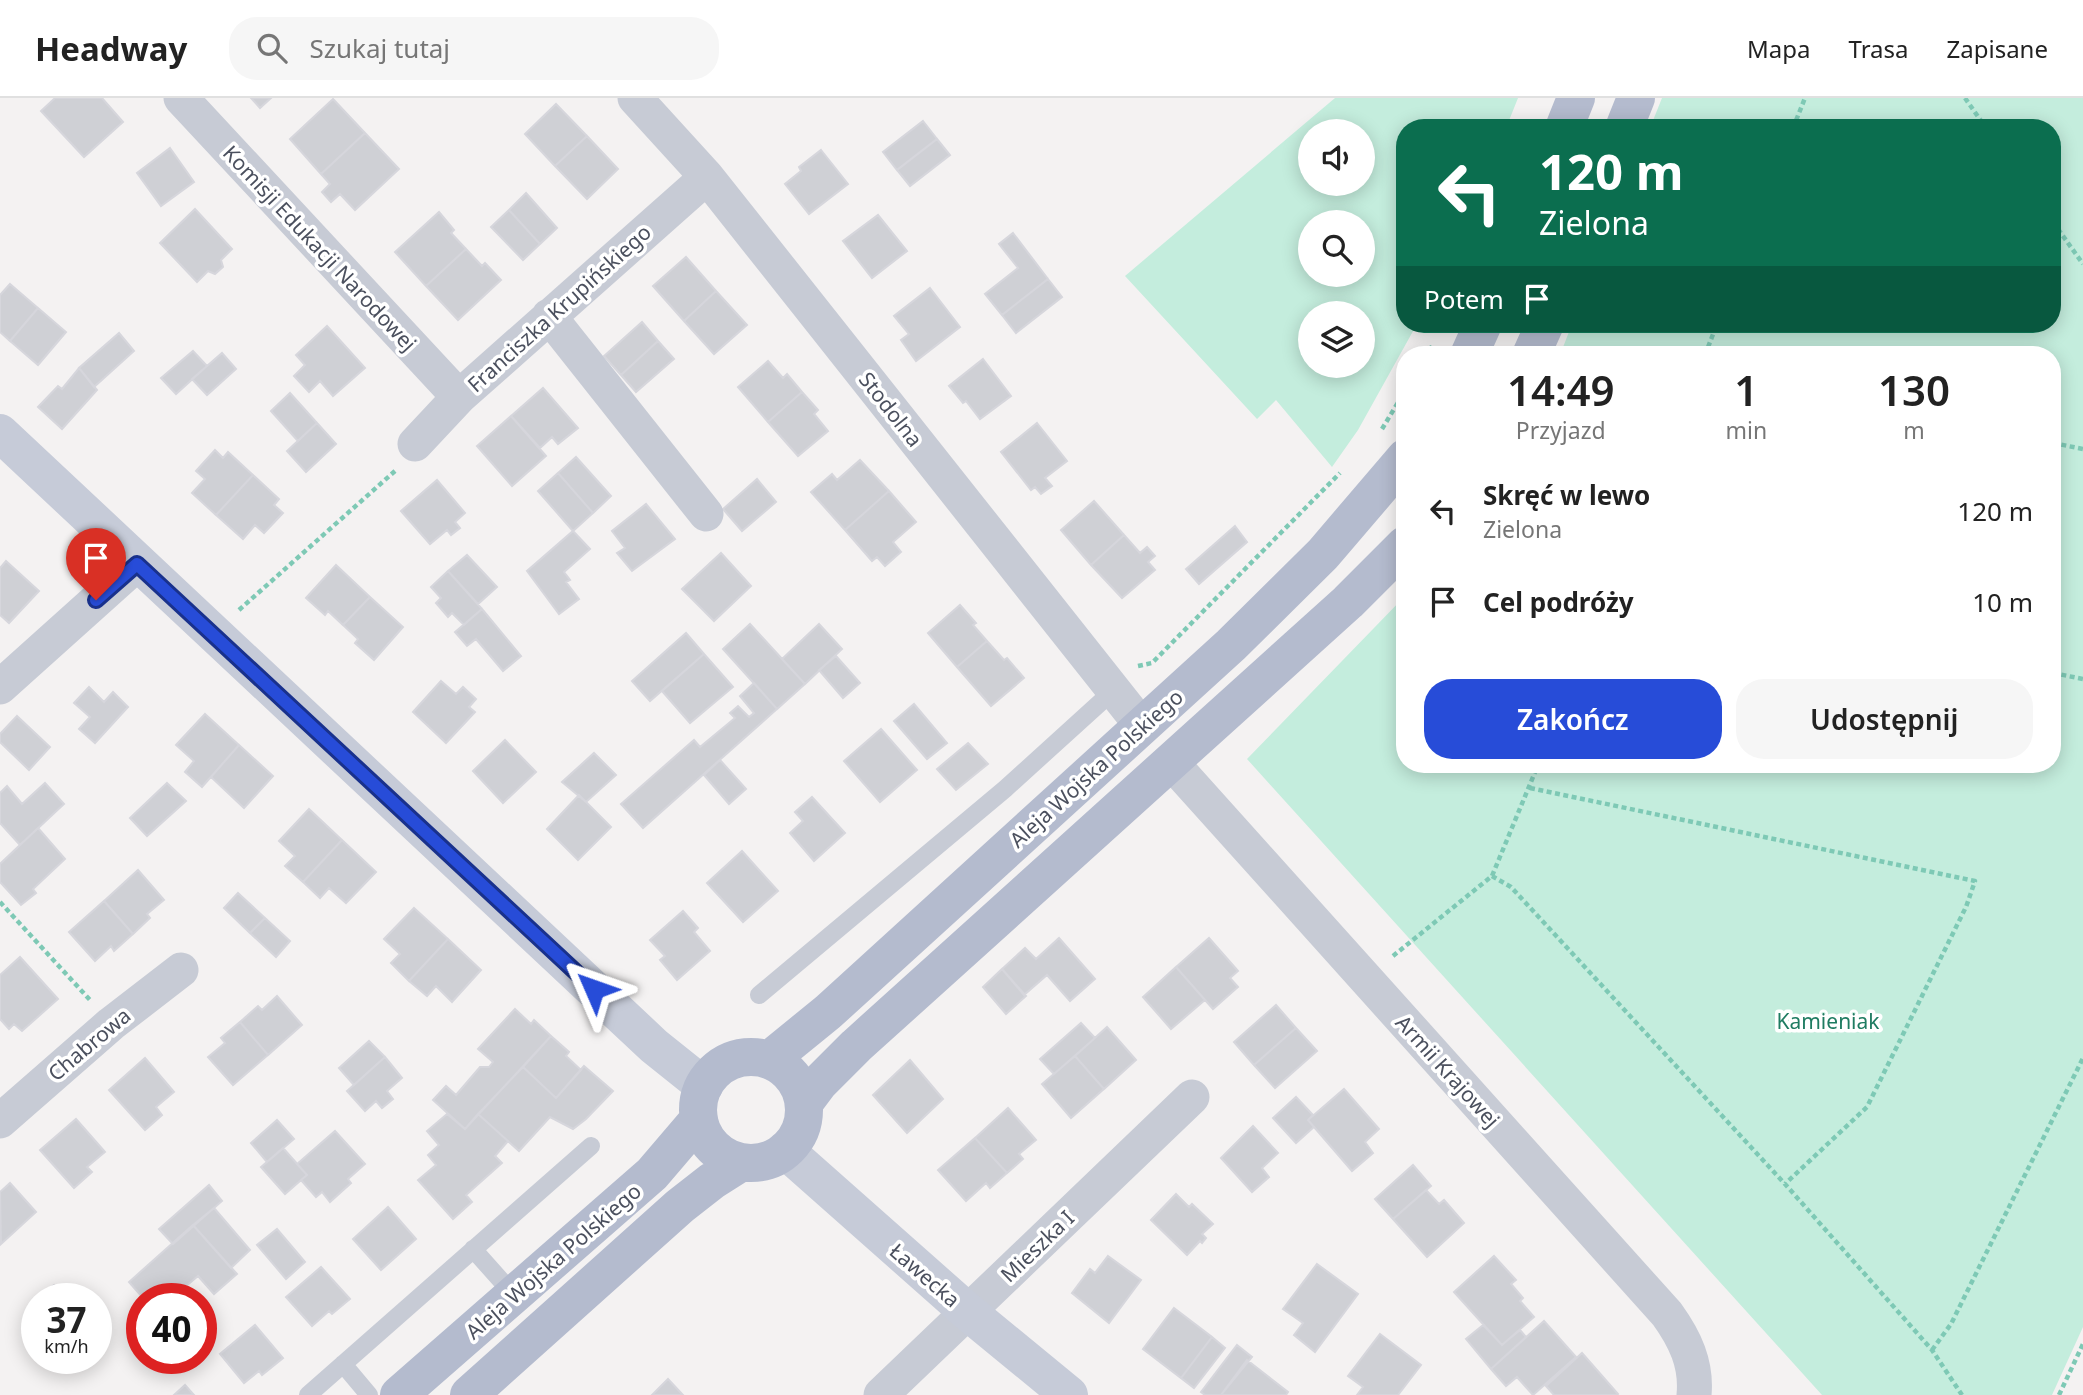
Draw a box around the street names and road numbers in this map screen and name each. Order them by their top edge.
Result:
street label: Komisji Edukacji Narodowej [217,139,423,357]
street label: Franciszka Krupińskiego [461,218,657,398]
street label: Stodolna [853,366,929,452]
street label: Aleja Wojska Polskiego [1003,683,1189,853]
street label: Chabrowa [42,1001,136,1087]
street label: Armii Krajowej [1390,1009,1506,1133]
street label: Aleja Wojska Polskiego [459,1177,647,1345]
street label: Mieszka I [994,1204,1080,1288]
street label: Ławecka [884,1237,966,1313]

